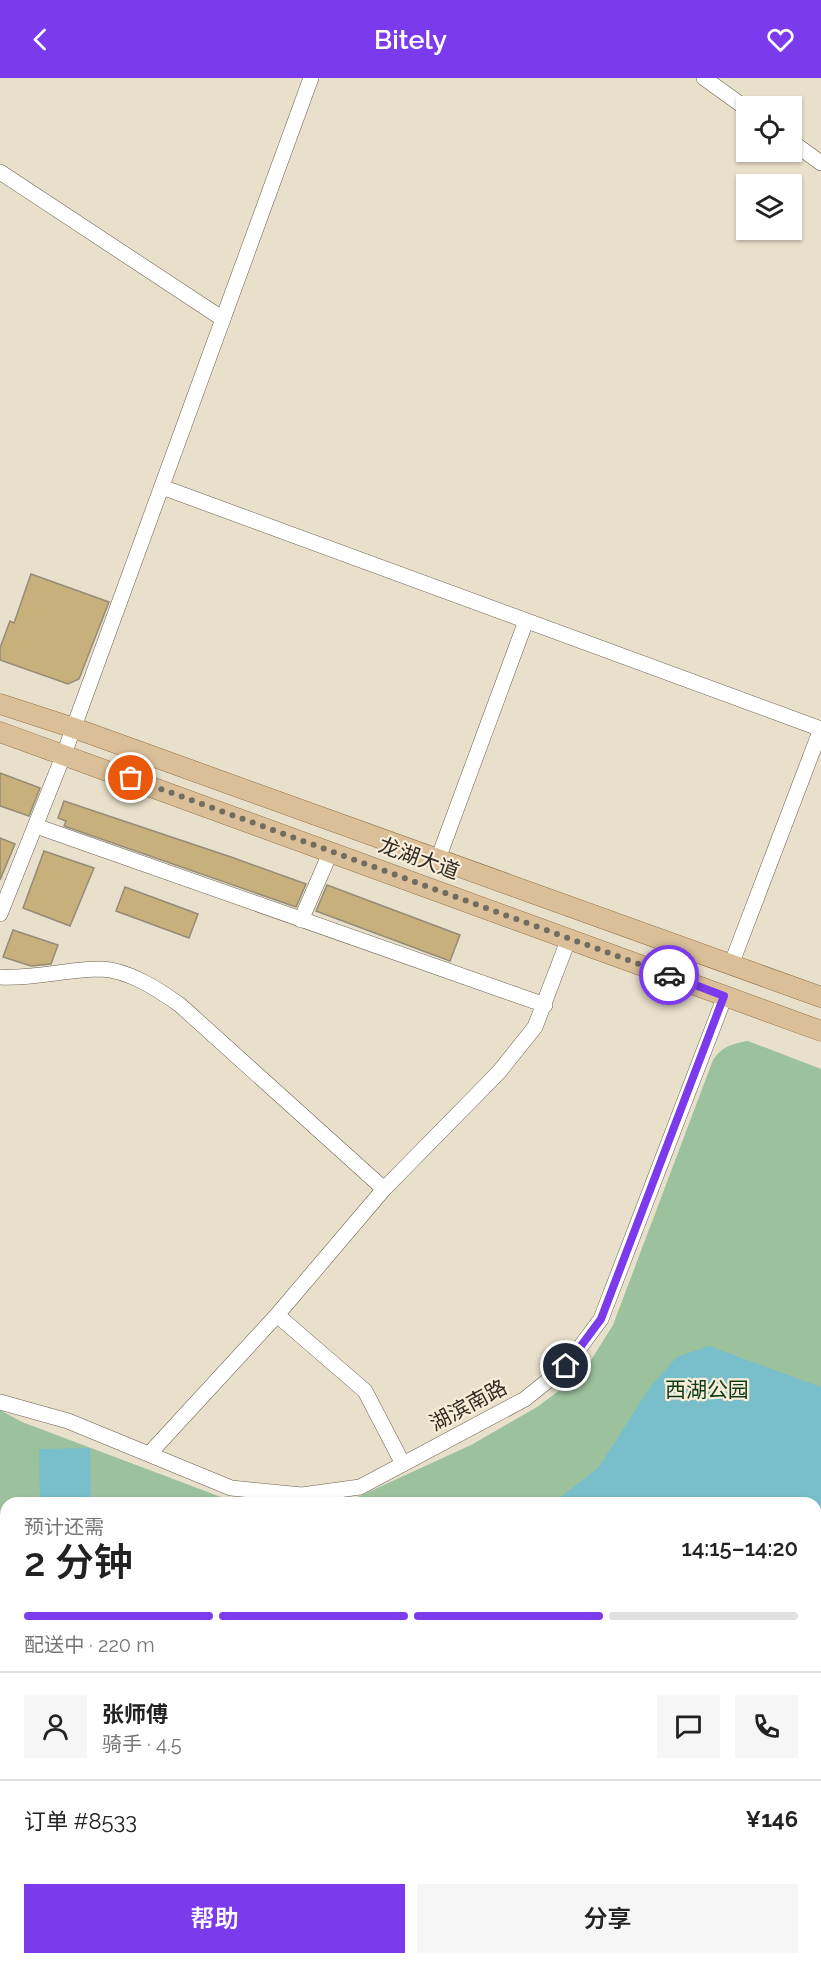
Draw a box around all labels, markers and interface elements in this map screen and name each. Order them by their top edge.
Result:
icon: back [24,23,57,56]
icon: heart [764,23,797,56]
text: Bitely [374,24,447,55]
map controls [736,96,802,240]
button: locate [736,96,802,162]
button: layers [736,174,802,240]
pin [105,752,156,803]
icon: bag [114,761,147,794]
street label: 龙湖大道 [375,832,463,884]
courier [639,945,699,1005]
icon: car [653,959,686,992]
pin [540,1340,591,1391]
icon: home [549,1349,582,1382]
street label: 湖滨南路 [425,1374,511,1436]
park label: 西湖公园 [665,1377,749,1402]
text: 预计还需 [24,1515,104,1539]
text: 14:15–14:20 [682,1535,798,1561]
text: 2 分钟 [24,1539,133,1585]
text: 配送中 · 220 m [24,1633,155,1657]
button: person [24,1695,87,1758]
button: chat [657,1695,720,1758]
button: phone [735,1695,798,1758]
text: 张师傅 [102,1701,168,1727]
text: 骑手 · 4.5 [102,1732,182,1756]
text: ¥146 [746,1806,798,1832]
text: 订单 #8533 [24,1808,137,1834]
button: 帮助 [24,1884,405,1953]
button: 分享 [417,1884,798,1953]

